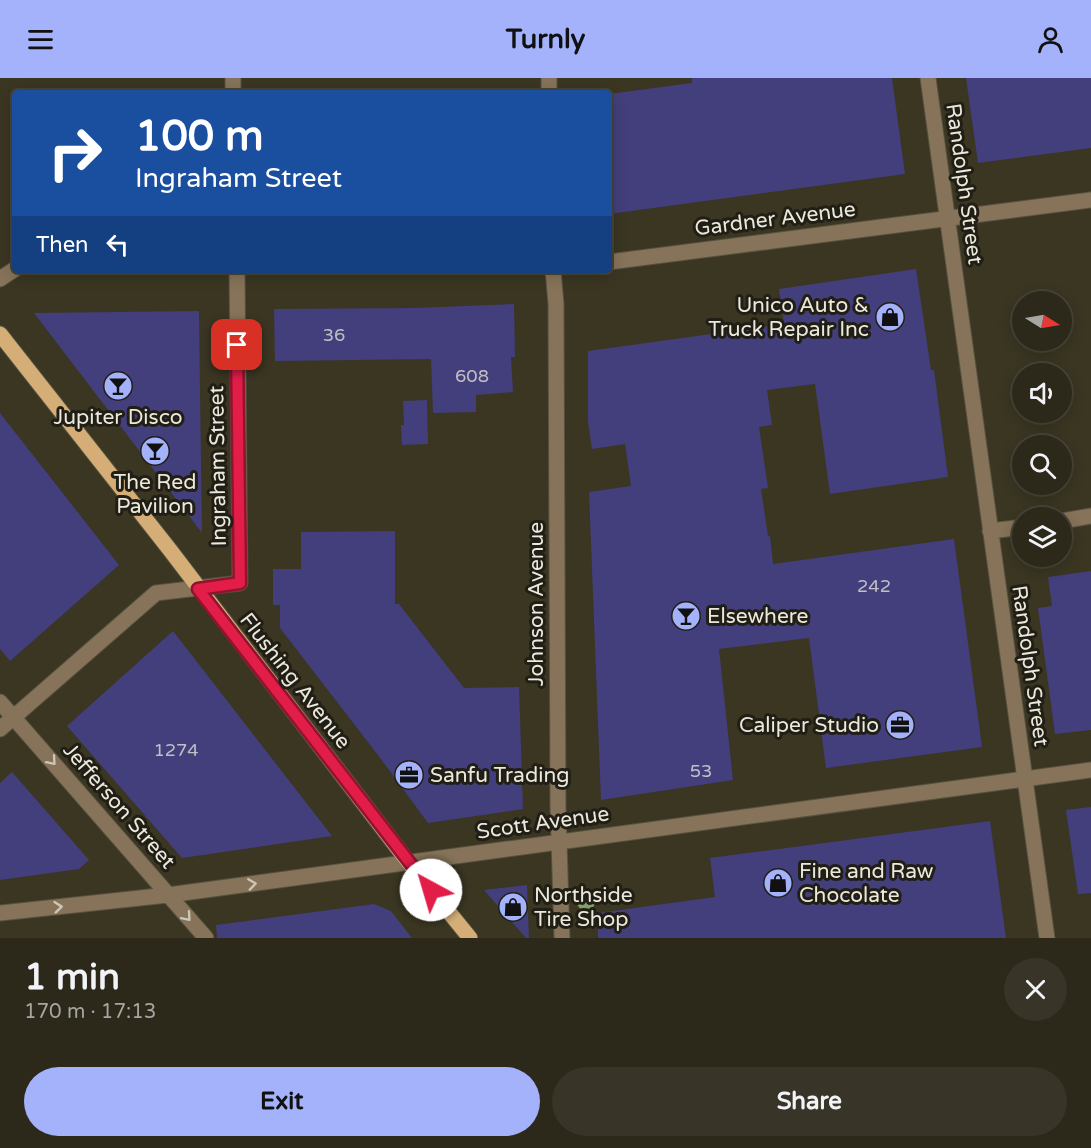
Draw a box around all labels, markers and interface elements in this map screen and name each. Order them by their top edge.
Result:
icon: menu [24,23,57,56]
text: Turnly [506,23,585,56]
icon: person [1034,23,1067,56]
street label: Randolph Street [940,102,988,266]
text: 100 m [135,111,264,162]
icon: right [36,114,114,192]
text: Ingraham Street [135,162,342,195]
street label: Gardner Avenue [693,197,857,241]
icon: left [101,228,134,261]
text: Then [36,232,89,258]
north arrow [1012,291,1072,351]
map controls [1012,291,1072,567]
place label: Unico Auto & Truck Repair Inc [708,293,869,342]
shop icon: Unico Auto & Truck Repair Inc [874,301,906,333]
pin [211,319,262,370]
house number: 36 [323,324,345,346]
icon: arrive [220,328,253,361]
button: sound [1012,363,1072,423]
house number: 608 [455,365,489,387]
bar icon: Jupiter Disco [102,370,134,402]
street label: Ingraham Street [204,385,232,547]
place label: Jupiter Disco [53,405,183,430]
bar icon: The Red Pavilion [139,435,171,467]
button: search [1012,435,1072,495]
place label: The Red Pavilion [114,470,196,519]
button: layers [1012,507,1072,567]
street label: Johnson Avenue [524,522,549,686]
house number: 242 [857,575,891,597]
street label: Randolph Street [1006,584,1054,748]
bar icon: Elsewhere [670,600,702,632]
place label: Elsewhere [707,604,809,629]
street label: Flushing Avenue [234,608,356,754]
office icon: Caliper Studio [884,709,916,741]
place label: Caliper Studio [739,713,879,738]
street label: Jefferson Street [58,738,180,874]
house number: 1274 [153,739,199,761]
one-way arrow [44,755,55,766]
office icon: Sanfu Trading [393,759,425,791]
house number: 53 [690,760,712,782]
place label: Sanfu Trading [430,763,569,788]
street label: Scott Avenue [475,801,611,845]
position arrow [399,858,463,922]
place label: Fine and Raw Chocolate [799,859,934,908]
shop icon: Fine and Raw Chocolate [762,867,794,899]
one-way arrow [247,878,256,891]
place label: Northside Tire Shop [534,883,633,932]
shop icon: Northside Tire Shop [497,891,529,923]
one-way arrow [54,901,63,914]
one-way arrow [180,910,191,921]
text: 1 min [24,956,120,999]
button: close [1004,958,1067,1021]
text: 170 m · 17:13 [24,1000,156,1024]
button: Exit [24,1067,540,1136]
button: Share [552,1067,1067,1136]

